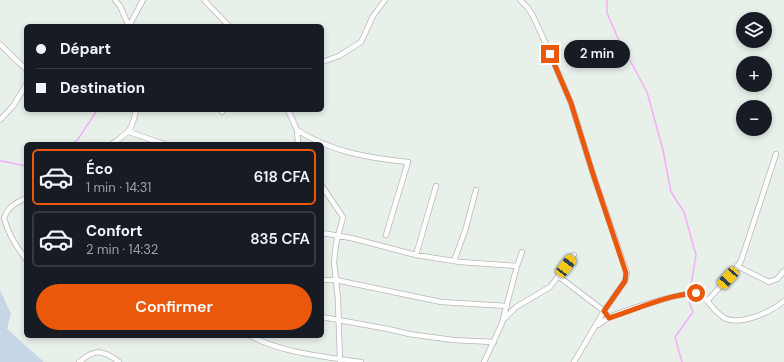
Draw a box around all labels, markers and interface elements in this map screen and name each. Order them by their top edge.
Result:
map controls [736,12,772,136]
button: layers [736,12,772,48]
text: Départ [60,39,111,59]
callout: 2 min [564,40,630,68]
route end [541,45,559,63]
text: 2 min [580,45,614,62]
button: + [736,56,772,92]
text: Destination [60,78,145,98]
button: − [736,100,772,136]
icon: car [38,159,74,195]
text: Éco [86,159,113,179]
text: 618 CFA [254,167,310,187]
text: 1 min · 14:31 [86,179,151,196]
icon: car [38,221,74,257]
text: Confort [86,221,143,241]
text: 835 CFA [250,229,310,249]
text: 2 min · 14:32 [86,241,158,258]
car [554,253,578,279]
car [716,265,740,291]
button: Confirmer [36,284,312,330]
route start [687,284,705,302]

